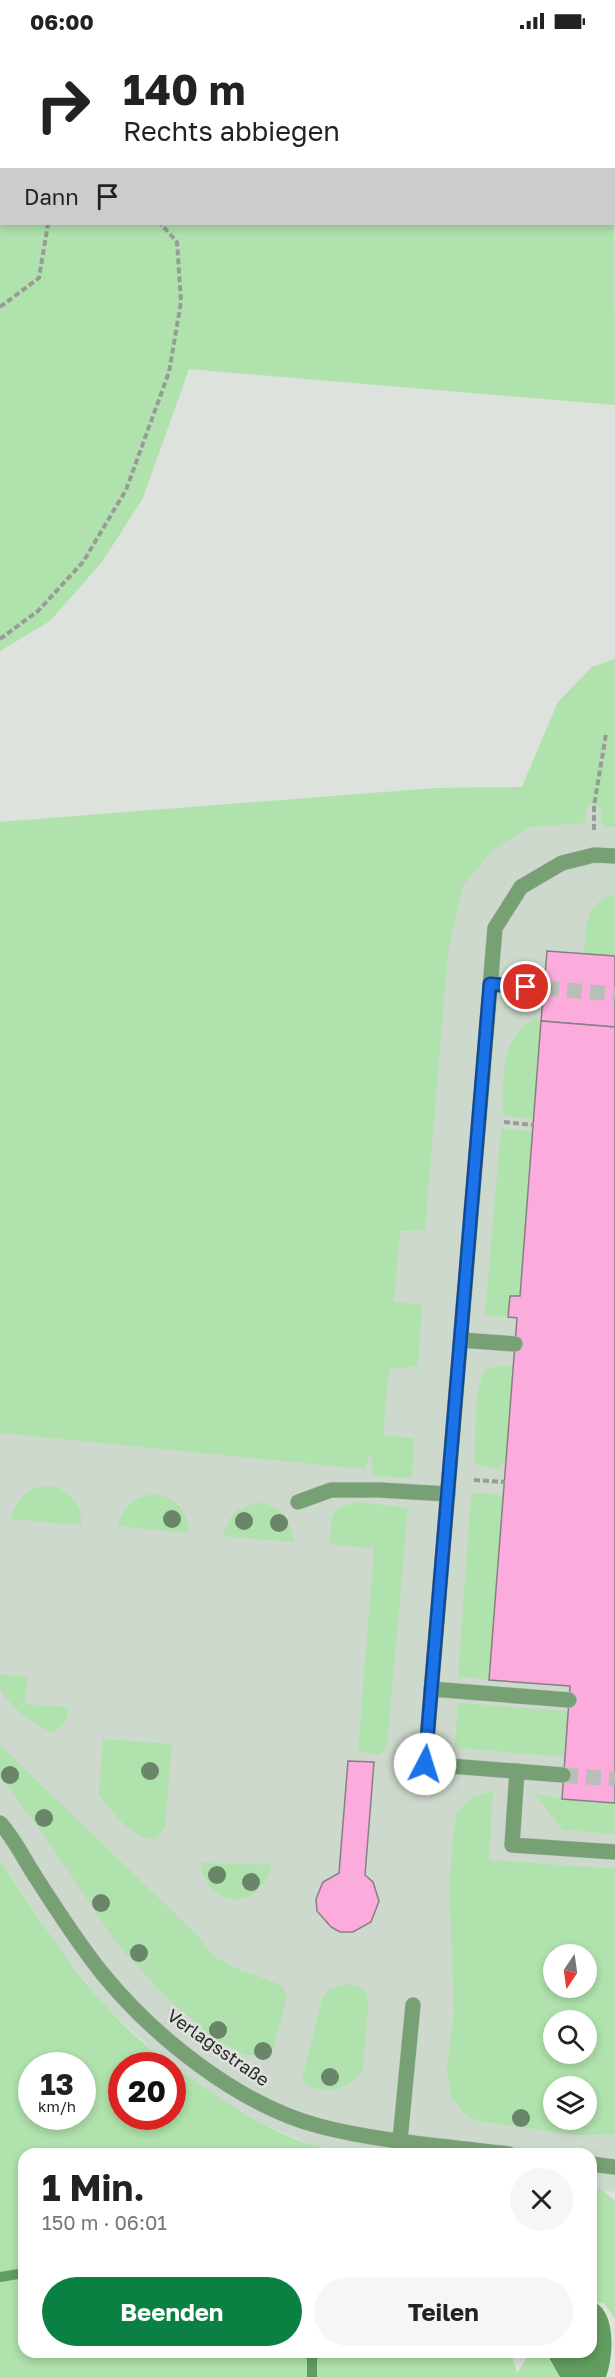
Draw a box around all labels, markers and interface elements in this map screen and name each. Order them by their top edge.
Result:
text: 06:00 [30,8,94,35]
text: 140 m [123,64,245,114]
icon: right [24,66,102,144]
text: Rechts abbiegen [123,115,340,147]
icon: arrive [91,180,124,213]
text: Dann [24,183,79,210]
pin [500,961,551,1012]
icon: arrive [509,970,542,1003]
position arrow [393,1732,457,1796]
north arrow [543,1944,597,1998]
map controls [543,1944,597,2130]
street label: Verlagsstraße [163,2004,274,2090]
button: search [543,2010,597,2064]
speed limit sign: 20 [108,2052,186,2130]
text: 13 [40,2066,74,2102]
button: layers [543,2076,597,2130]
text: km/h [38,2097,76,2115]
text: 1 Min. [42,2166,145,2209]
button: close [510,2168,573,2231]
text: 150 m · 06:01 [42,2210,167,2234]
button: Beenden [42,2277,302,2346]
button: Teilen [314,2277,573,2346]

